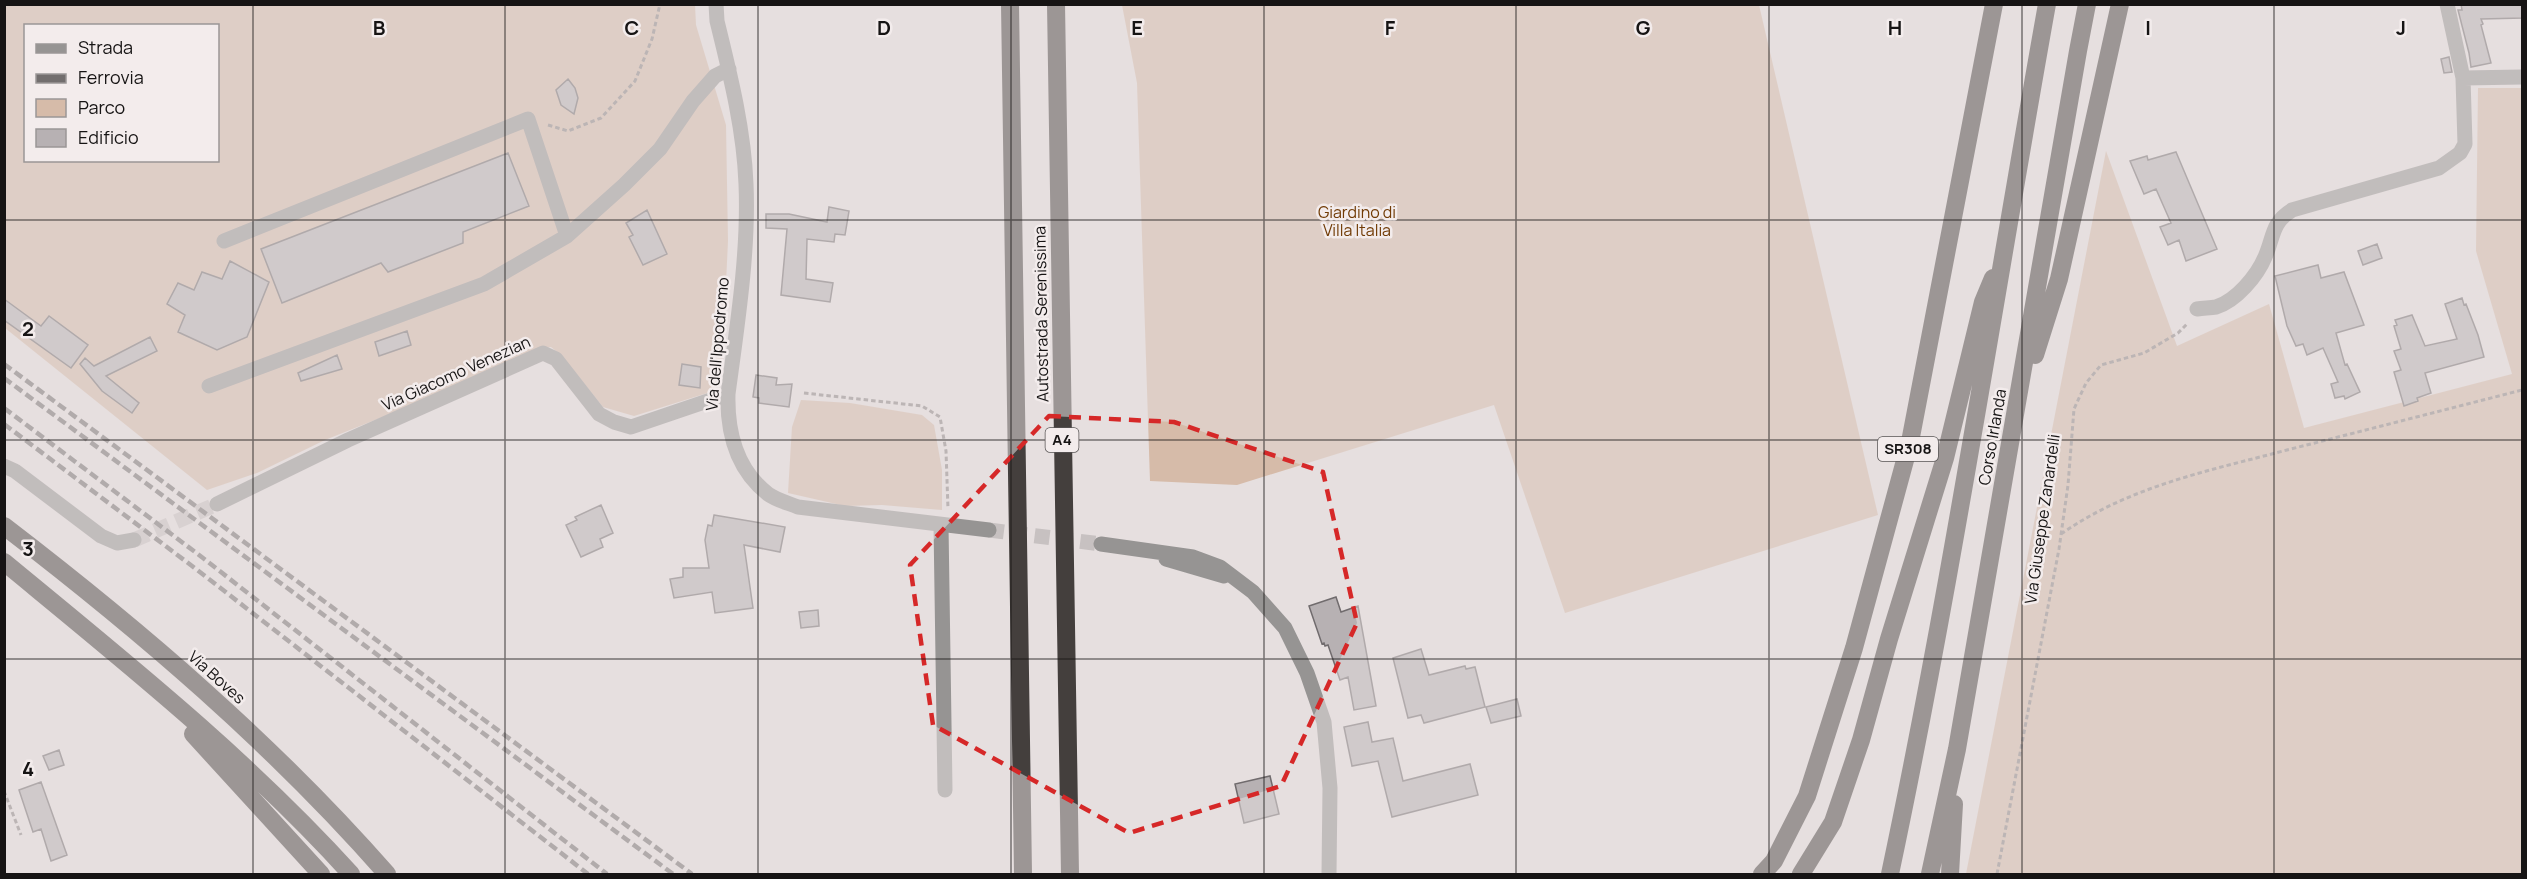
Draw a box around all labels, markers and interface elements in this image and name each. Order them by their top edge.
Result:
text: B [373,14,386,41]
text: C [625,14,639,41]
text: D [877,14,891,41]
text: E [1131,14,1143,41]
text: F [1385,14,1396,41]
text: G [1636,14,1651,41]
text: H [1888,14,1902,41]
text: I [2145,14,2151,41]
text: J [2396,14,2406,41]
legend [24,24,219,162]
text: Strada [78,35,133,59]
text: Ferrovia [78,65,144,89]
text: Parco [78,95,125,119]
text: Edificio [78,125,139,149]
park label: Giardino di Villa Italia [1318,201,1396,241]
street label: Autostrada Serenissima [1028,226,1054,402]
street label: Via dell'Ippodromo [700,276,734,412]
text: 2 [22,315,34,342]
street label: Via Giacomo Venezian [378,330,534,416]
street label: Corso Irlanda [1973,387,2011,487]
road number: A4 [1046,428,1078,452]
street label: Via Giuseppe Zanardelli [2019,433,2065,605]
road number: SR308 [1878,437,1938,461]
text: 3 [22,535,34,562]
street label: Via Boves [184,646,250,708]
text: 4 [22,755,34,782]

